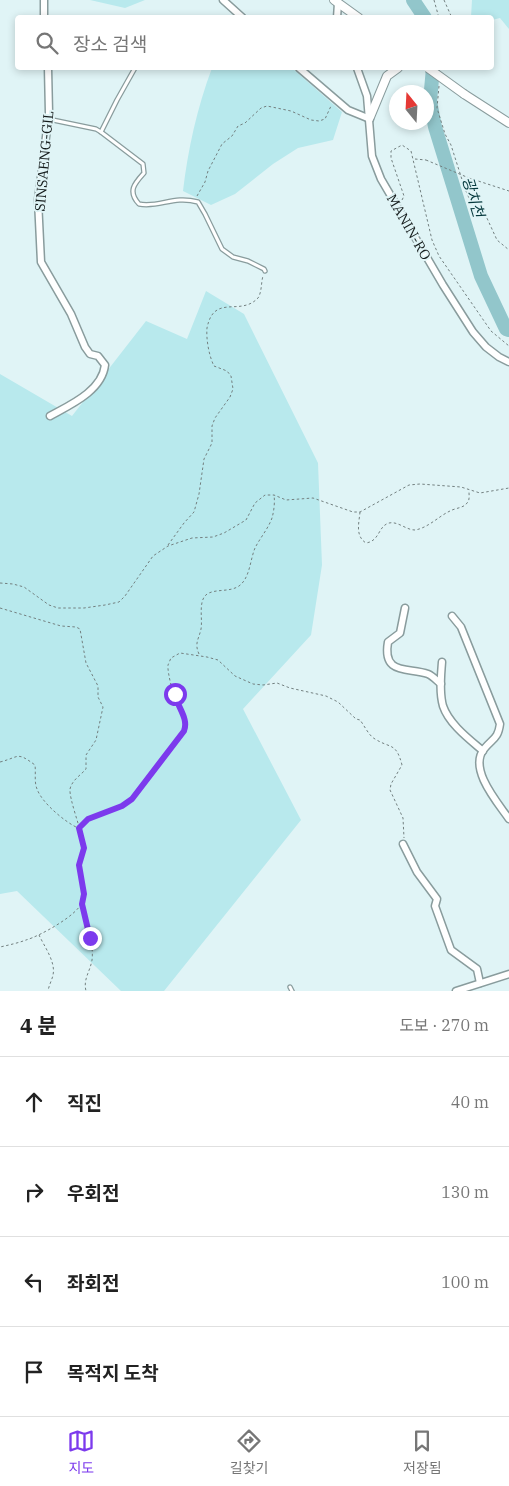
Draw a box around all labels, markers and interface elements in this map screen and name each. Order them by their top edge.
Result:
search box [15,15,494,70]
icon: search [33,29,61,57]
text: 장소 검색 [73,32,147,56]
north arrow [389,85,434,130]
street label: SINSAENG-GIL [31,110,57,212]
water label: 광치천 [458,174,489,222]
street label: MANIN-RO [383,191,435,263]
route start [164,683,187,706]
route end [79,927,102,950]
text: 4 분 [20,1011,57,1039]
text: 도보 · 270 m [399,1015,489,1035]
icon: ahead [20,1088,48,1116]
text: 직진 [67,1091,102,1115]
text: 40 m [451,1092,489,1112]
icon: right [20,1178,48,1206]
text: 우회전 [67,1181,119,1205]
text: 130 m [441,1182,489,1202]
icon: left [20,1268,48,1296]
text: 좌회전 [67,1271,119,1295]
text: 100 m [441,1272,489,1292]
icon: arrive [20,1358,48,1386]
text: 목적지 도착 [67,1361,159,1385]
tab: 지도 [67,1427,95,1477]
tab: 길찾기 [230,1427,268,1477]
tab: 저장됨 [403,1427,442,1477]

